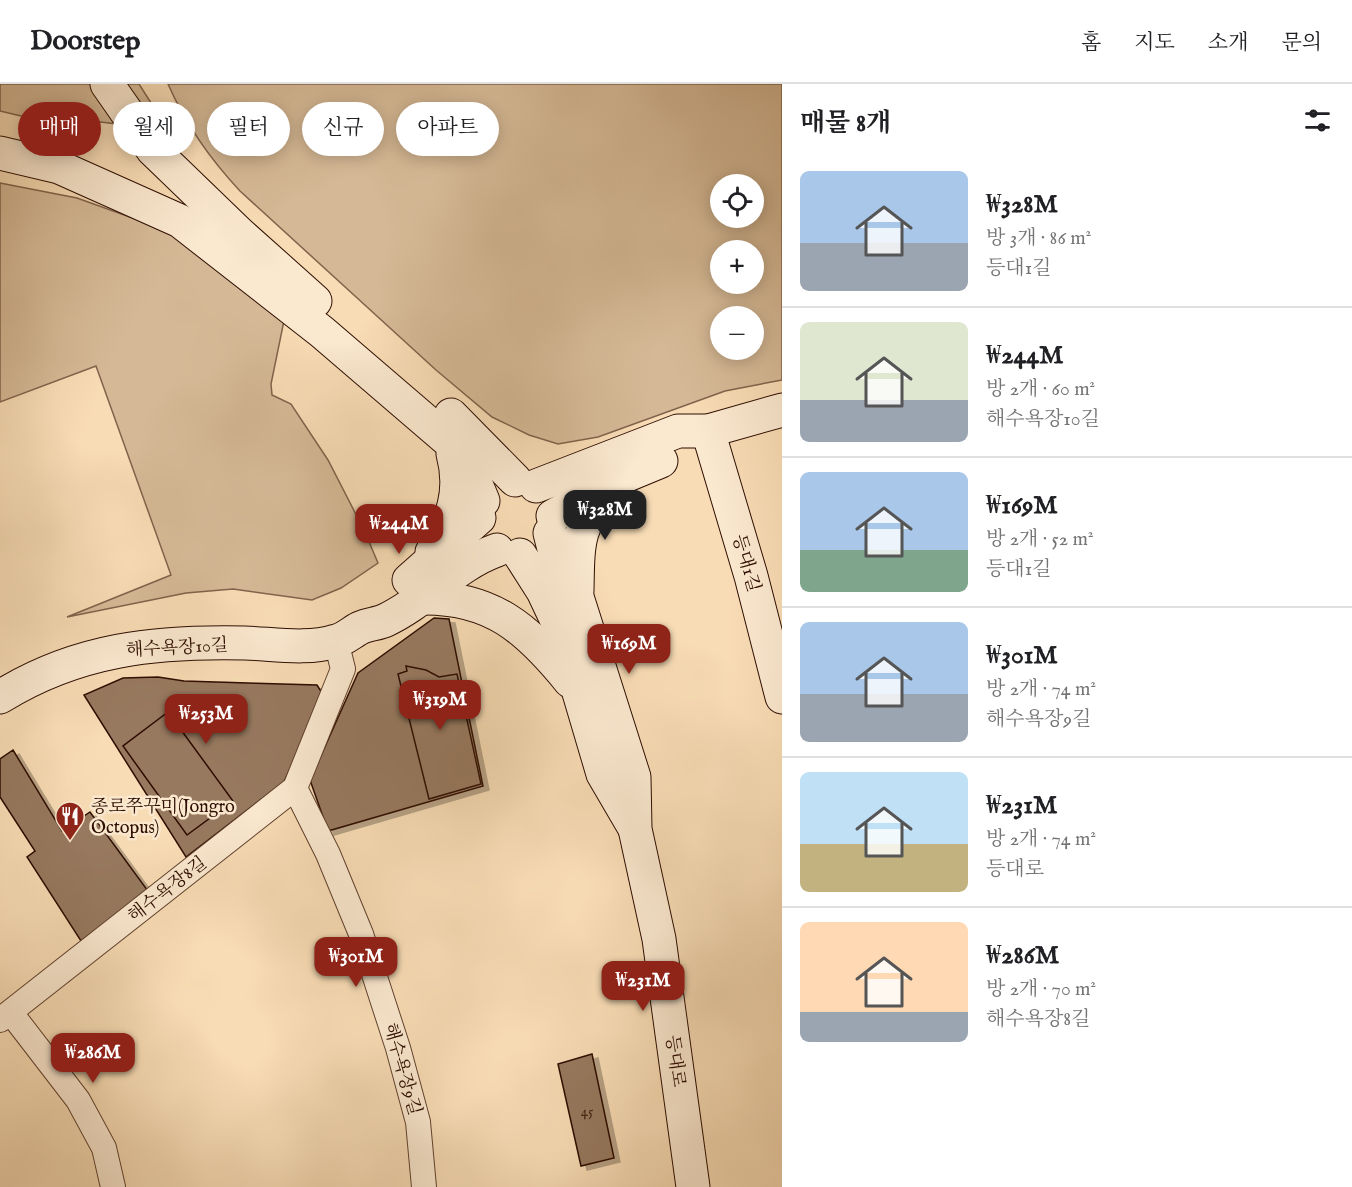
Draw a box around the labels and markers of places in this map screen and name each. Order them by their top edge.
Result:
pin: ₩328M [563,490,647,541]
pin: ₩244M [357,504,441,555]
pin: ₩169M [587,624,671,675]
pin: ₩319M [398,680,482,731]
pin: ₩253M [164,694,248,745]
place label: 종로쭈꾸미(Jongro Octopus) [91,796,235,840]
restaurant icon: 종로쭈꾸미(Jongro Octopus) [54,800,86,842]
pin: ₩301M [314,937,398,988]
pin: ₩231M [601,961,685,1012]
pin: ₩286M [51,1033,135,1084]

